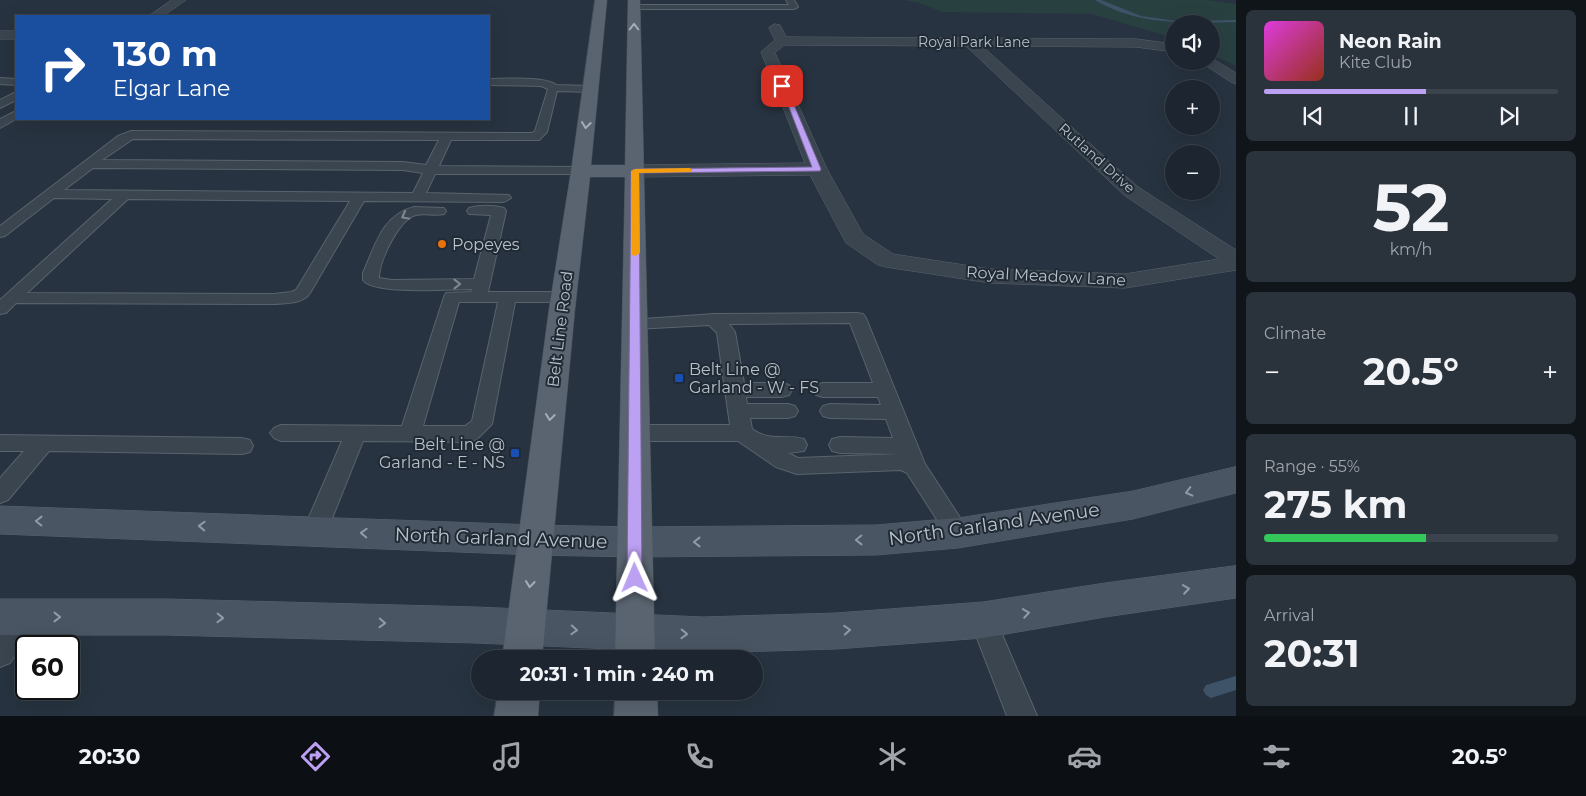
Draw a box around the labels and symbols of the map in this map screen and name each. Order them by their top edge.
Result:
one-way arrow [629,22,639,30]
street label: Royal Park Lane [918,33,1030,51]
pin [761,65,803,107]
street label: Rutland Drive [1055,119,1139,197]
one-way arrow [581,121,592,129]
one-way arrow [402,210,411,220]
place label: Popeyes [452,235,520,254]
marker: Popeyes [436,238,448,250]
street label: Royal Meadow Lane [966,262,1126,290]
street label: Belt Line Road [543,270,577,388]
one-way arrow [454,279,461,289]
place label: Belt Line @ Garland - W - FS [689,360,819,397]
marker: Belt Line @ Garland - W - FS [673,372,685,384]
one-way arrow [545,413,556,421]
place label: Belt Line @ Garland - E - NS [379,435,505,472]
marker: Belt Line @ Garland - E - NS [509,447,521,459]
one-way arrow [1185,486,1193,496]
street label: North Garland Avenue [887,498,1101,550]
one-way arrow [35,516,43,526]
one-way arrow [197,521,205,532]
street label: North Garland Avenue [394,523,608,553]
one-way arrow [360,528,368,538]
one-way arrow [855,535,863,546]
one-way arrow [693,537,700,547]
position arrow [608,551,660,603]
one-way arrow [525,580,536,588]
one-way arrow [1183,584,1191,595]
one-way arrow [1021,608,1030,618]
one-way arrow [54,612,61,622]
one-way arrow [216,613,224,623]
one-way arrow [378,617,386,628]
one-way arrow [570,624,578,635]
one-way arrow [843,625,851,636]
one-way arrow [680,629,688,639]
speed limit sign: 60 [15,635,80,700]

